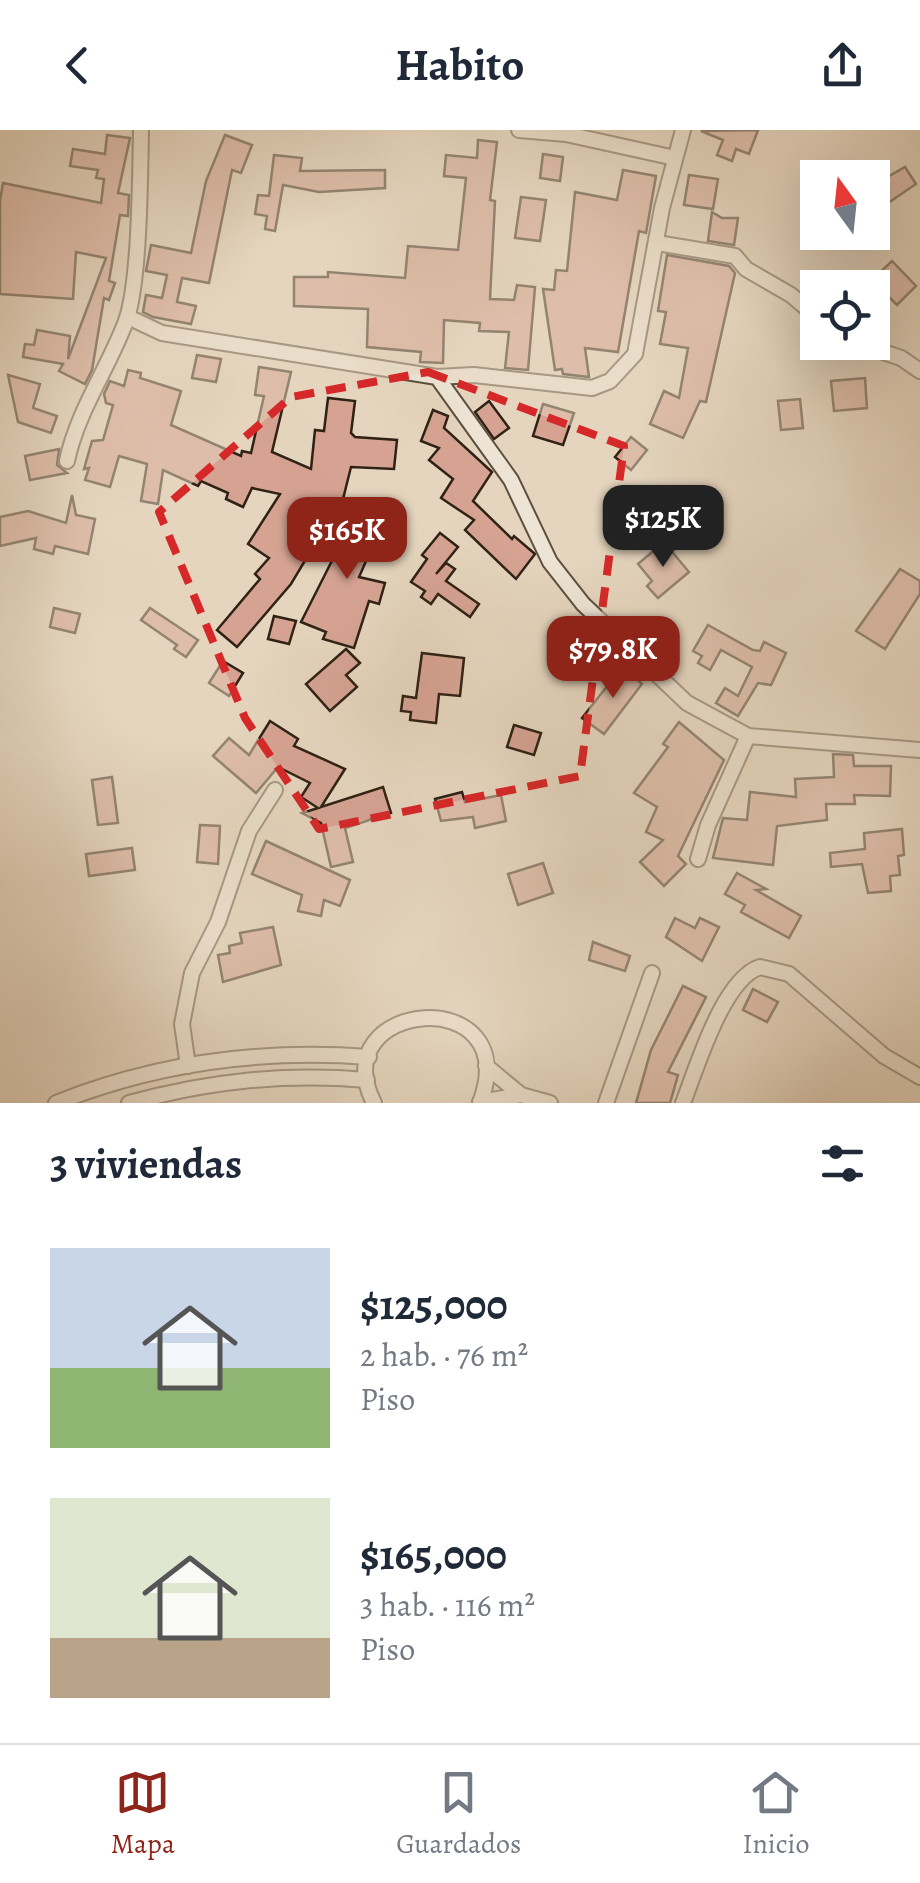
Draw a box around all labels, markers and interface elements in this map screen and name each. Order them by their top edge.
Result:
text: Habito [395,34,525,96]
icon: back [50,38,105,93]
icon: share [815,38,870,93]
north arrow [800,160,890,250]
map controls [800,160,890,360]
button: locate [800,270,890,360]
pin: $125K [593,485,733,570]
text: $125K [625,495,701,539]
pin: $165K [277,497,417,582]
text: $165K [309,507,385,551]
pin: $79.8K [532,616,694,701]
text: $79.8K [569,626,657,670]
text: 3 viviendas [50,1135,242,1192]
icon: filters [815,1136,870,1191]
text: $125,000 [360,1276,508,1333]
icon: home [130,1288,250,1408]
text: 2 hab. · 76 m² [360,1333,528,1377]
text: Piso [360,1377,415,1421]
text: $165,000 [360,1526,507,1583]
icon: home [130,1538,250,1658]
text: 3 hab. · 116 m² [360,1583,535,1627]
text: Piso [360,1627,415,1671]
tab: Mapa [111,1765,175,1863]
tab: Guardados [396,1765,521,1863]
tab: Inicio [743,1765,809,1863]

